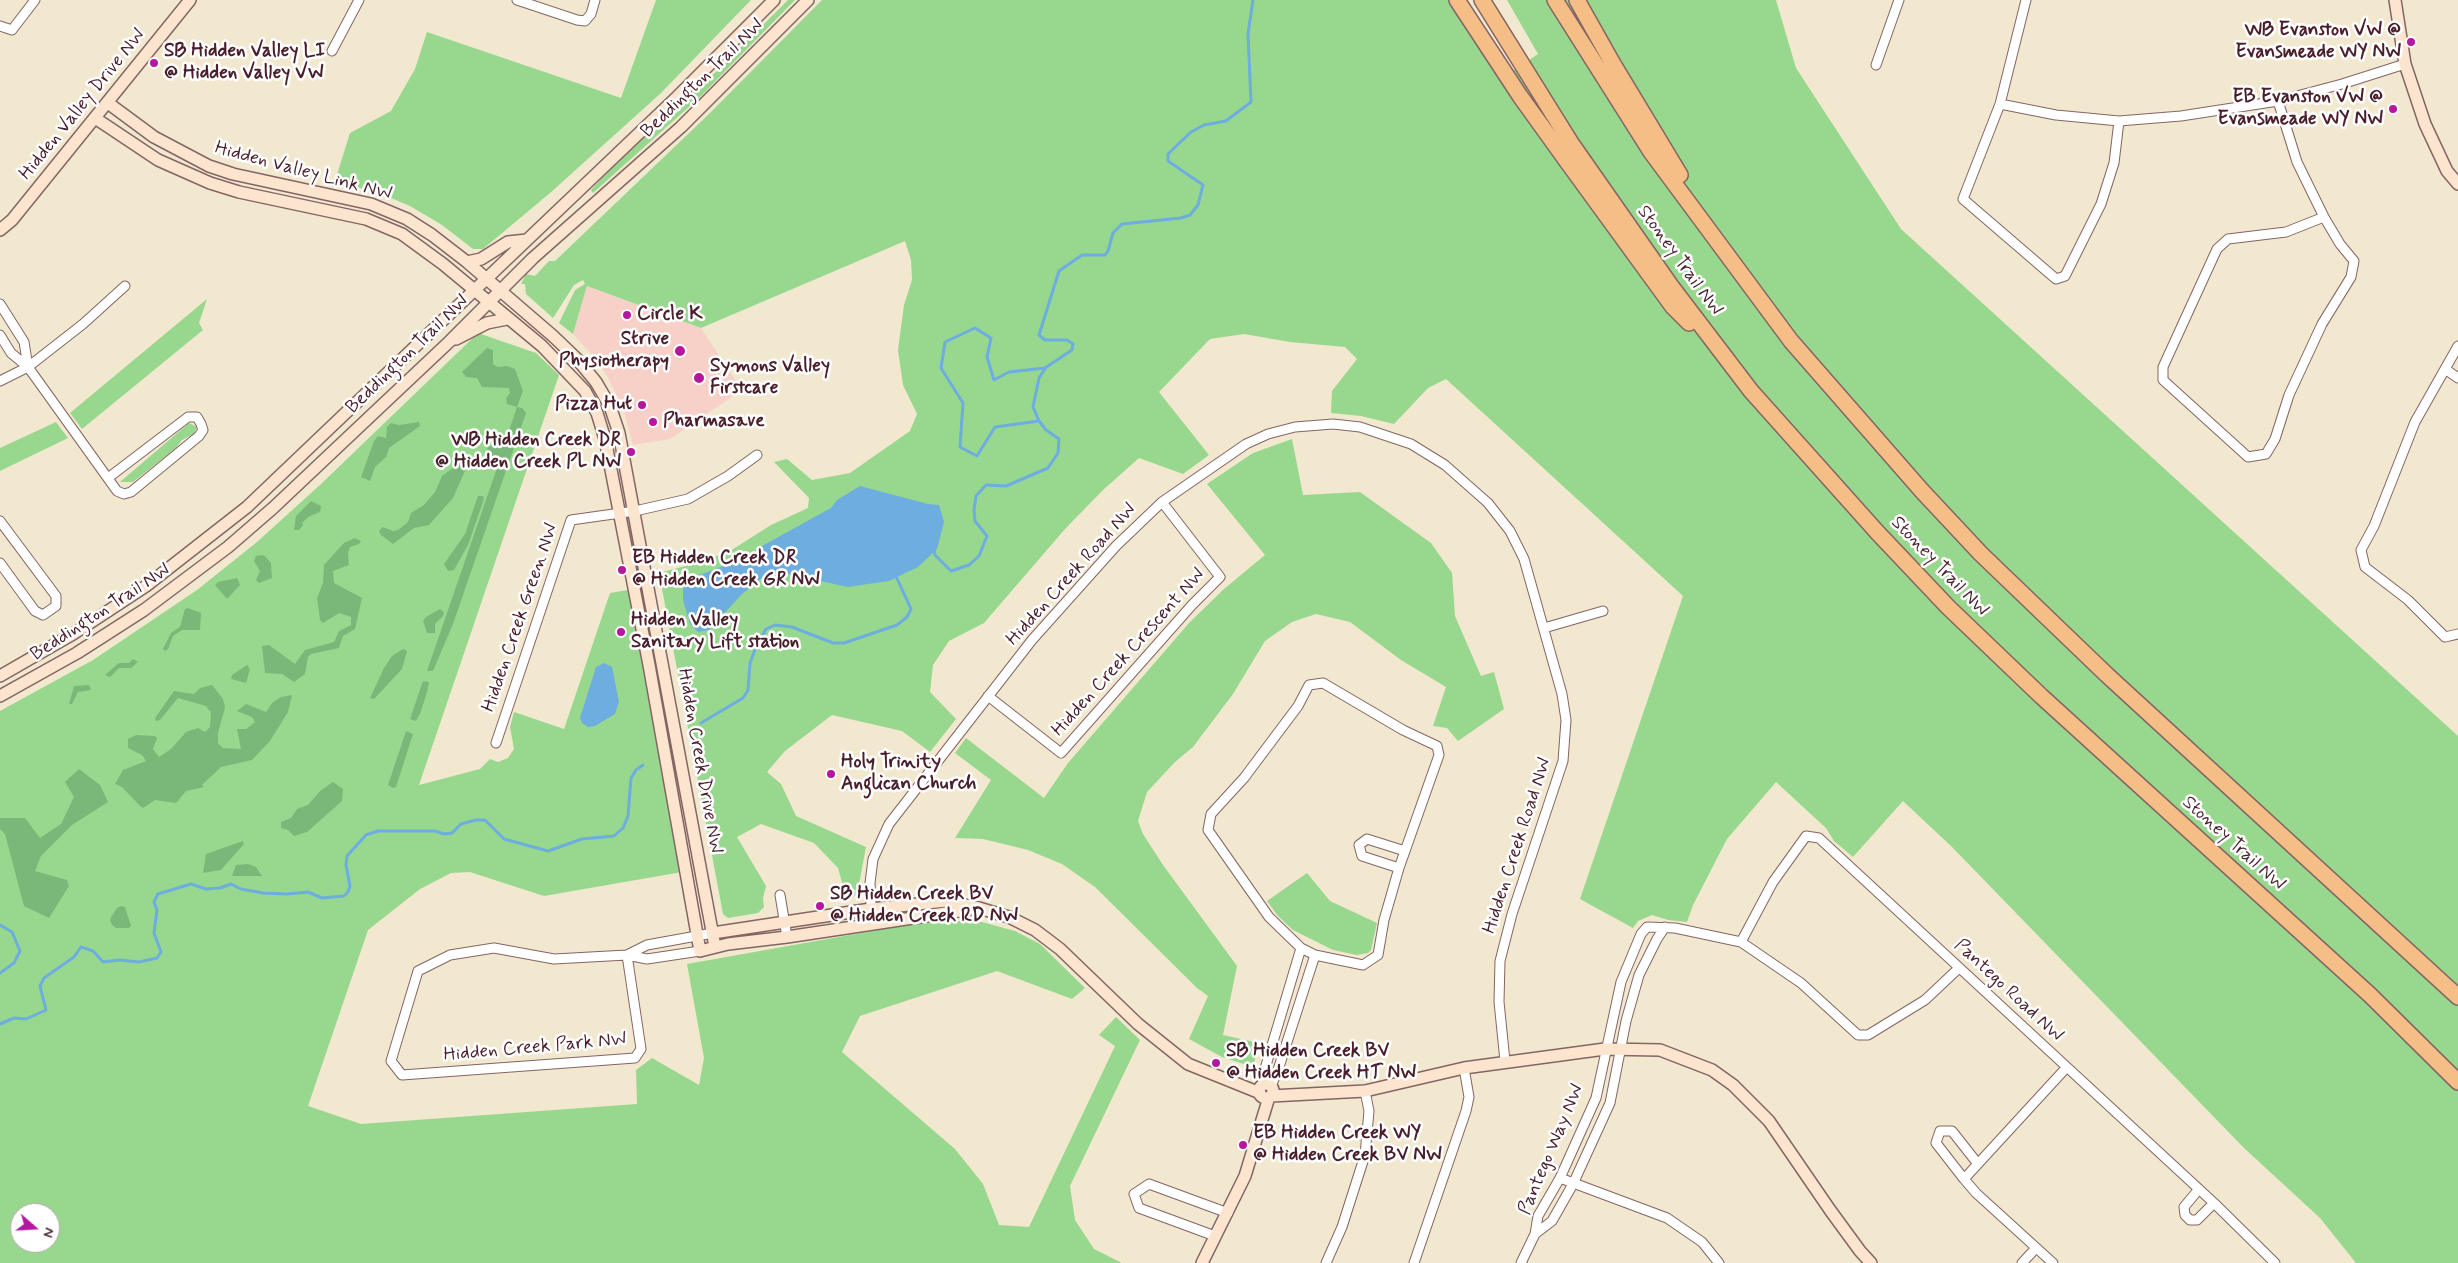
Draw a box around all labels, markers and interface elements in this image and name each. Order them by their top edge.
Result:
street label: Beddington Trail NW [637,15,769,143]
place label: WB Evanston VW @ Evansmeade WY NW [2235,20,2401,64]
street label: Hidden Valley Drive NW [15,25,151,185]
marker: WB Evanston VW @ Evansmeade WY NW [2405,36,2417,48]
place label: SB Hidden Valley LI @ Hidden Valley VW [164,41,325,85]
marker: SB Hidden Valley LI @ Hidden Valley VW [148,57,160,69]
place label: EB Evanston VW @ Evansmeade WY NW [2217,87,2383,131]
marker: EB Evanston VW @ Evansmeade WY NW [2387,103,2399,115]
street label: Hidden Valley Link NW [212,137,394,207]
street label: Stoney Trail NW [1631,201,1727,321]
street label: Beddington Trail NW [342,291,474,419]
place label: Circle K [637,304,703,326]
marker: Circle K [621,309,633,321]
place label: Strive Physiotherapy [559,329,669,373]
marker: Strive Physiotherapy [673,344,687,358]
place label: Symons Valley Firstcare [710,356,830,400]
marker: Symons Valley Firstcare [692,371,706,385]
place label: Pizza Hut [555,394,632,416]
marker: Pizza Hut [636,399,648,411]
place label: Pharmasave [663,411,765,433]
marker: Pharmasave [647,416,659,428]
place label: WB Hidden Creek DR @ Hidden Creek PL NW [435,430,621,474]
marker: WB Hidden Creek DR @ Hidden Creek PL NW [625,446,637,458]
street label: Hidden Creek Road NW [1002,499,1142,651]
street label: Stoney Trail NW [1885,512,1993,622]
street label: Hidden Creek Green NW [478,521,564,715]
place label: EB Hidden Creek DR @ Hidden Creek GR NW [632,548,820,592]
street label: Beddington Trail NW [27,559,175,667]
marker: EB Hidden Creek DR @ Hidden Creek GR NW [616,564,628,576]
street label: Hidden Creek Crescent NW [1047,564,1211,742]
place label: Hidden Valley Sanitary Lift station [631,610,799,654]
marker: Hidden Valley Sanitary Lift station [615,626,627,638]
street label: Hidden Creek Drive NW [672,667,726,855]
place label: Holy Trinity Anglican Church [841,752,976,796]
street label: Hidden Creek Road NW [1479,755,1557,937]
marker: Holy Trinity Anglican Church [825,768,837,780]
street label: Stoney Trail NW [2177,792,2289,896]
place label: SB Hidden Creek BV @ Hidden Creek RD NW [830,884,1018,928]
marker: SB Hidden Creek BV @ Hidden Creek RD NW [814,900,826,912]
street label: Pantego Road NW [1949,935,2067,1047]
street label: Hidden Creek Park NW [443,1029,627,1067]
place label: SB Hidden Creek BV @ Hidden Creek HT NW [1226,1041,1416,1085]
marker: SB Hidden Creek BV @ Hidden Creek HT NW [1210,1057,1222,1069]
street label: Pantego Way NW [1514,1081,1590,1219]
place label: EB Hidden Creek WY @ Hidden Creek BV NW [1253,1123,1442,1167]
marker: EB Hidden Creek WY @ Hidden Creek BV NW [1237,1139,1249,1151]
north arrow [10,1203,60,1253]
text: N [38,1225,58,1240]

